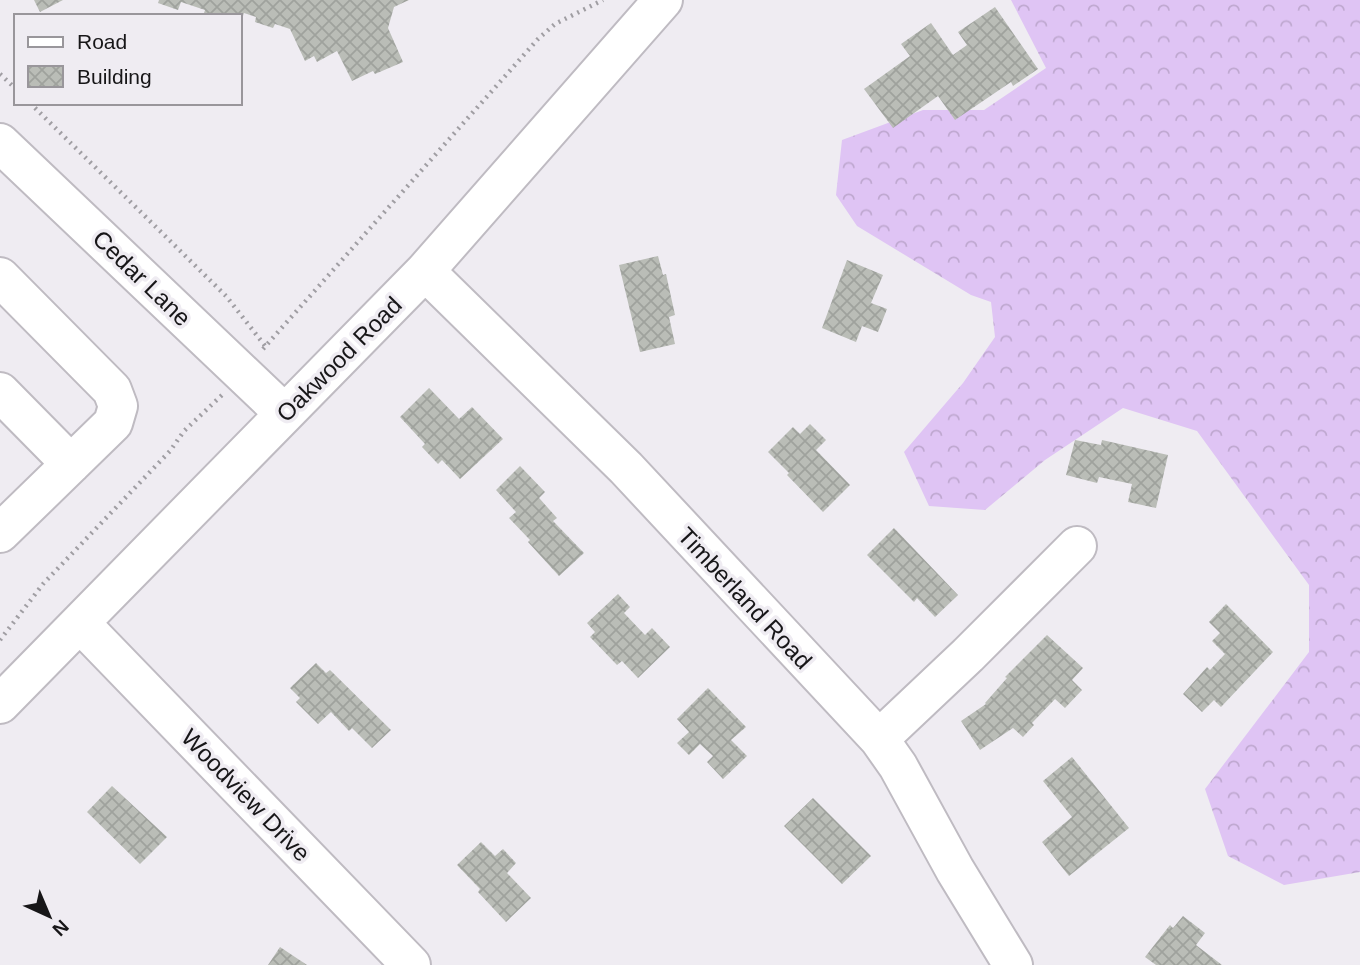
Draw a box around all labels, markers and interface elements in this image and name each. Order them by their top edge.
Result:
legend [14,14,242,105]
text: Road [77,30,127,53]
text: Building [77,65,152,88]
street label: Cedar Lane [88,225,196,331]
street label: Oakwood Road [271,291,407,427]
street label: Timberland Road [673,522,817,674]
street label: Woodview Drive [176,723,316,867]
north arrow [14,881,84,951]
text: N [48,916,73,940]

